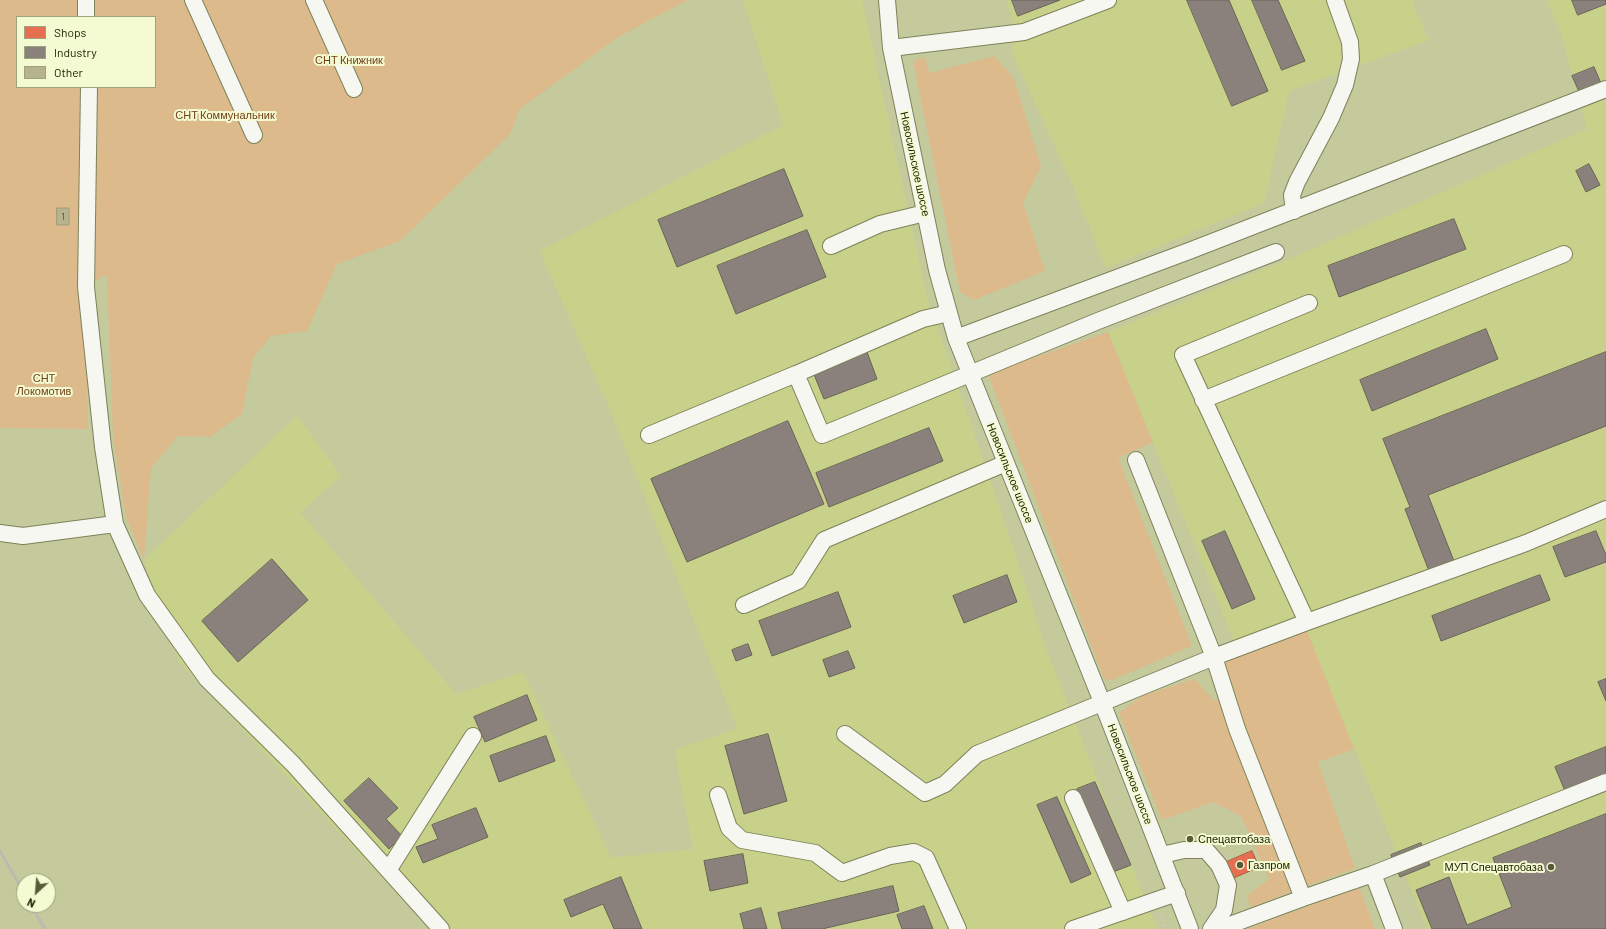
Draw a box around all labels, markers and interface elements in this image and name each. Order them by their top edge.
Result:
legend [16,16,156,88]
text: Shops [54,25,86,39]
text: Industry [54,45,97,59]
park label: СНТ Книжник [315,53,383,67]
text: Other [54,65,83,79]
park label: СНТ Коммунальник [175,108,275,122]
street label: Новосильское шоссе [897,110,933,218]
house number: 1 [61,212,65,222]
park label: СНТ Локомотив [17,371,71,397]
street label: Новосильское шоссе [984,421,1036,525]
street label: Новосильское шоссе [1105,722,1155,826]
place label: Спецавтобаза [1198,832,1270,846]
marker: Спецавтобаза [1185,834,1195,844]
place label: Газпром [1248,858,1290,872]
marker: Газпром [1235,860,1245,870]
place label: МУП Спецавтобаза [1444,860,1543,874]
marker: МУП Спецавтобаза [1546,862,1556,872]
north arrow [16,873,56,913]
text: N [25,896,37,911]

